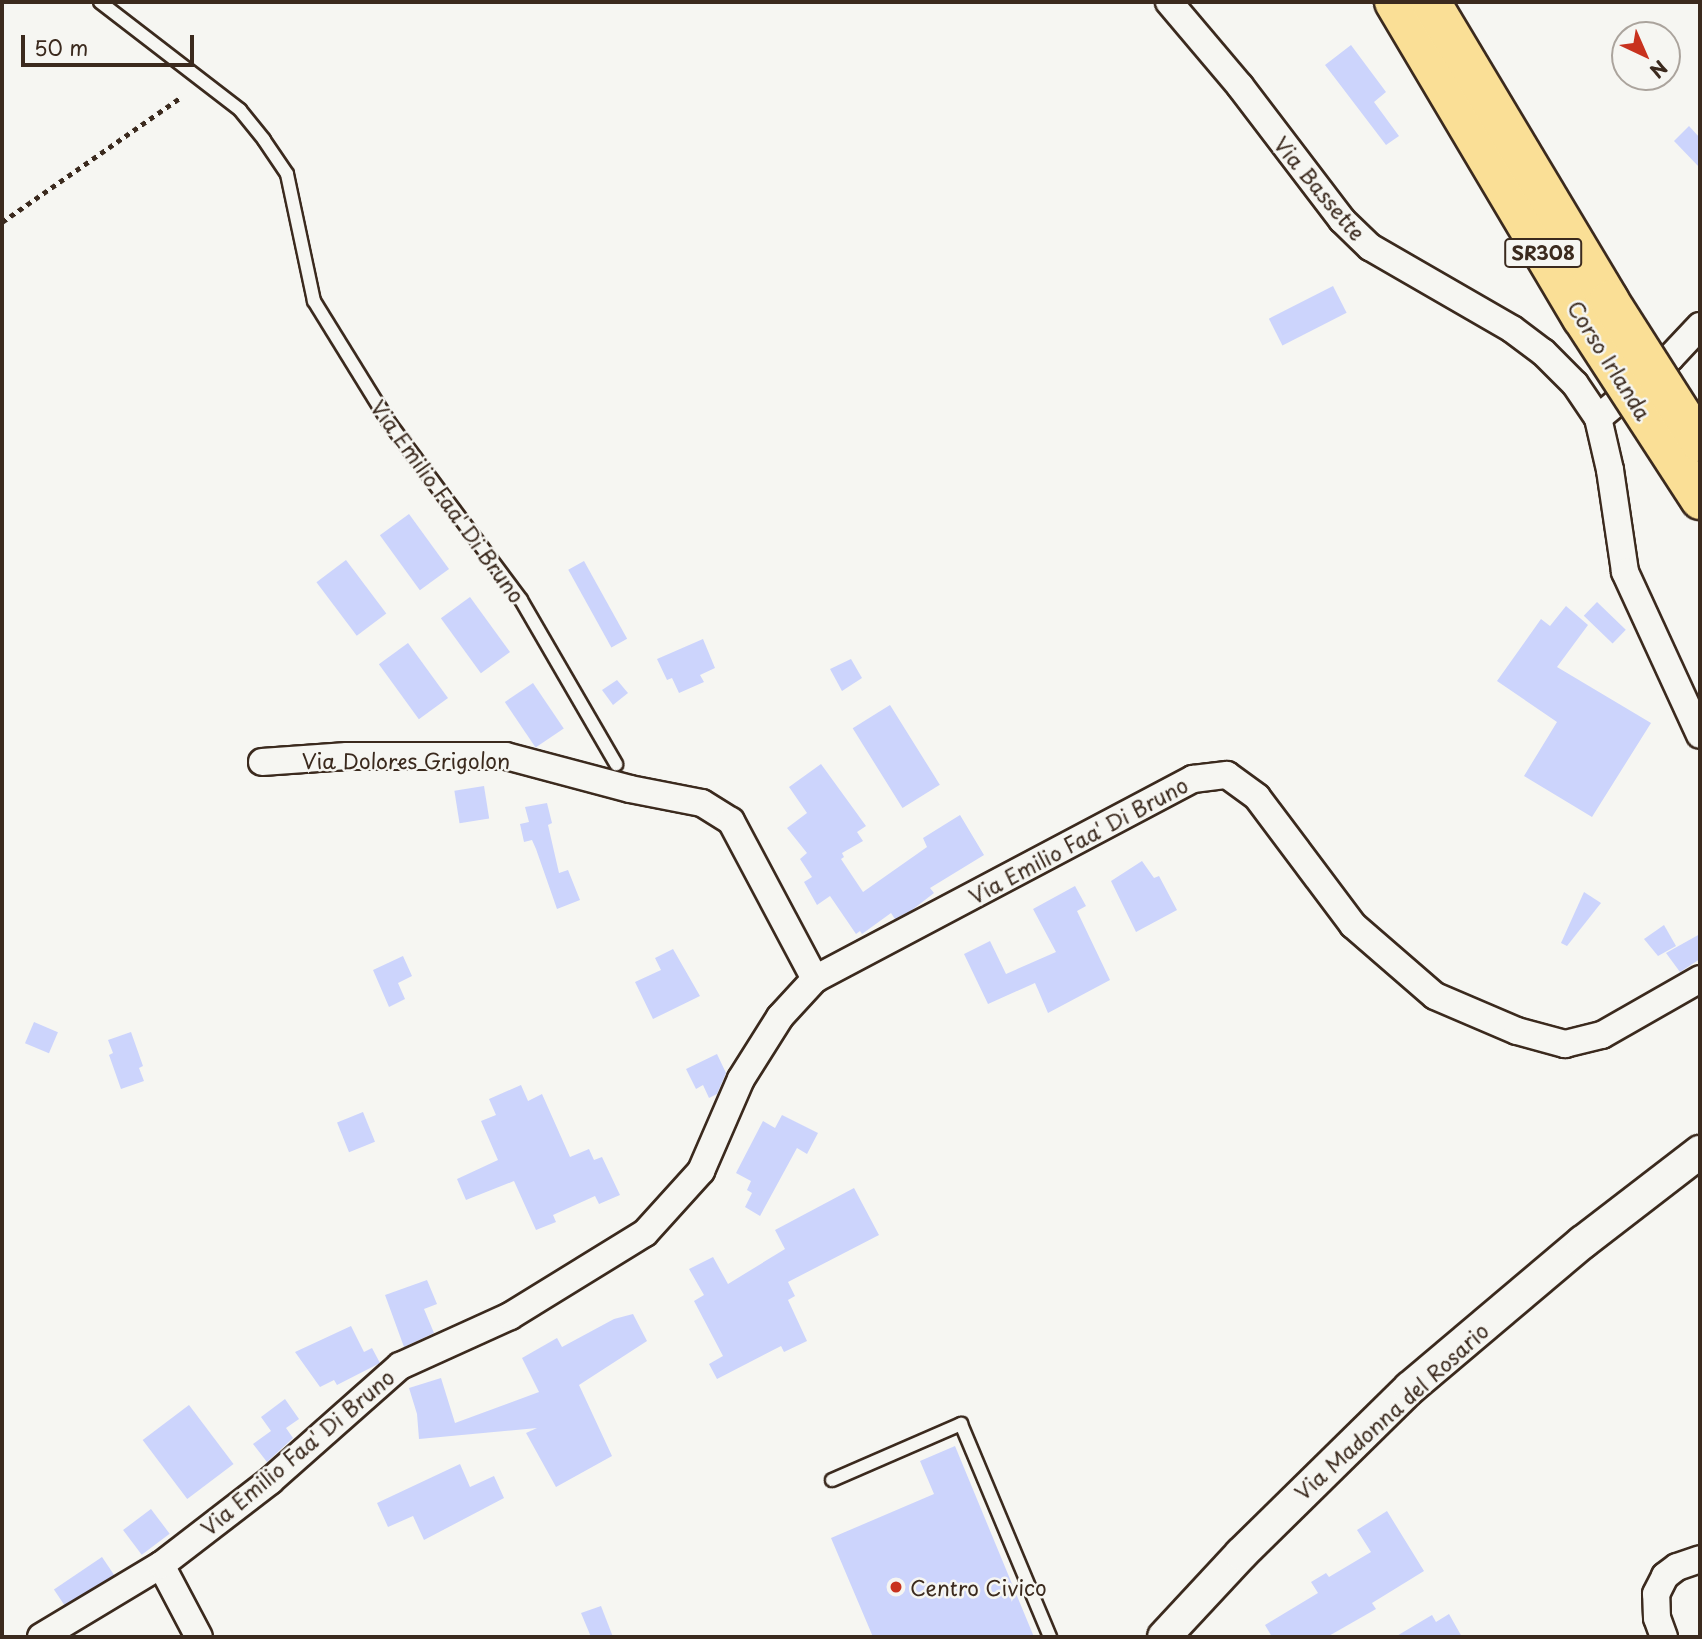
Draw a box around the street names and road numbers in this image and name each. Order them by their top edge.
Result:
street label: Via Bassette [1270,132,1370,244]
road number: SR308 [1503,238,1583,268]
street label: Corso Irlanda [1563,295,1657,425]
street label: Via Emilio Faa' Di Bruno [366,394,530,608]
street label: Via Dolores Grigolon [302,747,510,773]
street label: Via Emilio Faa' Di Bruno [964,771,1192,909]
street label: Via Madonna del Rosario [1289,1318,1493,1504]
street label: Via Emilio Faa' Di Bruno [195,1363,399,1541]

